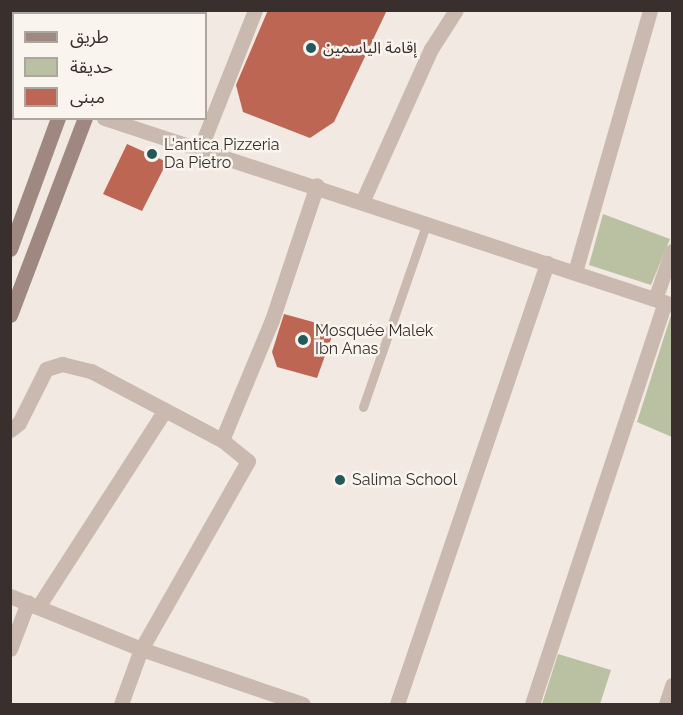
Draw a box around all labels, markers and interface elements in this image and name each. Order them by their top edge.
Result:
legend [12,12,207,120]
text: طريق [70,26,109,47]
place label: إقامة الياسمين [323,38,417,58]
marker: إقامة الياسمين [304,41,318,55]
text: حديقة [70,56,113,77]
text: مبنى [70,86,105,107]
place label: L'antica Pizzeria Da Pietro [164,135,279,173]
marker: L'antica Pizzeria Da Pietro [145,147,159,161]
place label: Mosquée Malek Ibn Anas [315,321,433,359]
marker: Mosquée Malek Ibn Anas [296,333,310,347]
place label: Salima School [352,470,457,490]
marker: Salima School [333,473,347,487]

